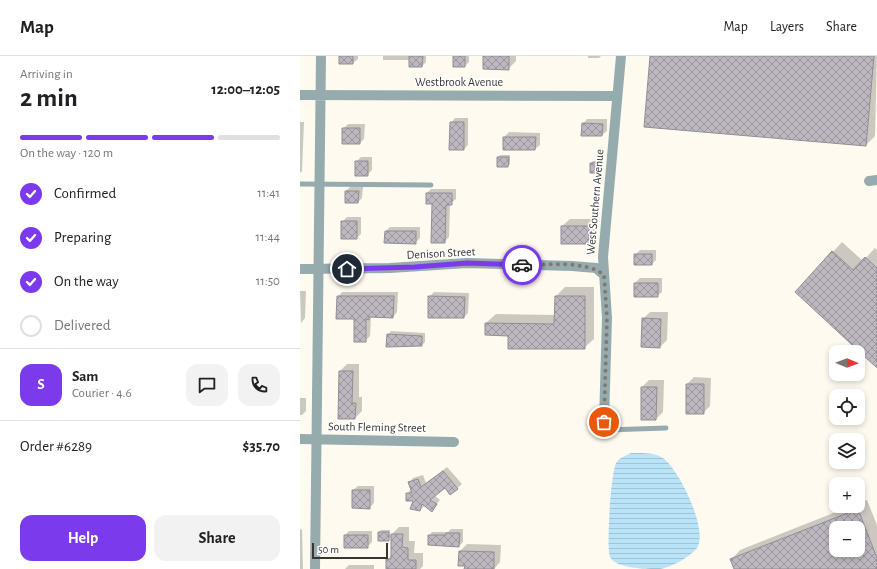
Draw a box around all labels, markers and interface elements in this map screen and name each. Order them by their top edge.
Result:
text: Map [20,18,54,37]
text: Map [723,20,748,34]
text: Layers [770,20,804,34]
text: Share [826,20,857,34]
text: Arriving in [20,68,73,81]
street label: Westbrook Avenue [415,76,503,88]
text: 12:00–12:05 [211,82,280,97]
text: 2 min [20,85,78,111]
text: On the way · 120 m [20,147,113,160]
street label: West Southern Avenue [584,149,606,255]
icon: check [20,183,42,205]
text: Confirmed [54,186,116,201]
text: 11:41 [257,187,280,200]
icon: check [20,227,42,249]
text: Preparing [54,230,111,245]
text: 11:44 [256,231,280,244]
street label: Denison Street [406,245,476,261]
courier [502,245,542,285]
pin [330,252,364,286]
icon: car [511,254,533,276]
icon: home [336,258,358,280]
icon: check [20,271,42,293]
text: On the way [54,274,119,289]
text: 11:50 [256,275,280,288]
text: Delivered [54,318,111,333]
north arrow [829,345,865,381]
map controls [829,345,865,557]
button: chat [186,364,228,406]
button: phone [238,364,280,406]
text: Sam [72,369,98,384]
text: S [37,377,45,392]
text: Courier · 4.6 [72,387,132,400]
button: locate [829,389,865,425]
pin [587,405,621,439]
icon: bag [593,411,615,433]
street label: South Fleming Street [328,420,426,434]
button: layers [829,433,865,469]
text: Order #6289 [20,439,92,454]
text: $35.70 [243,439,280,454]
button: + [829,477,865,513]
button: Help [20,515,146,561]
button: Share [154,515,280,561]
button: − [829,521,865,557]
scale bar [312,541,388,560]
text: 50 m [318,544,339,555]

